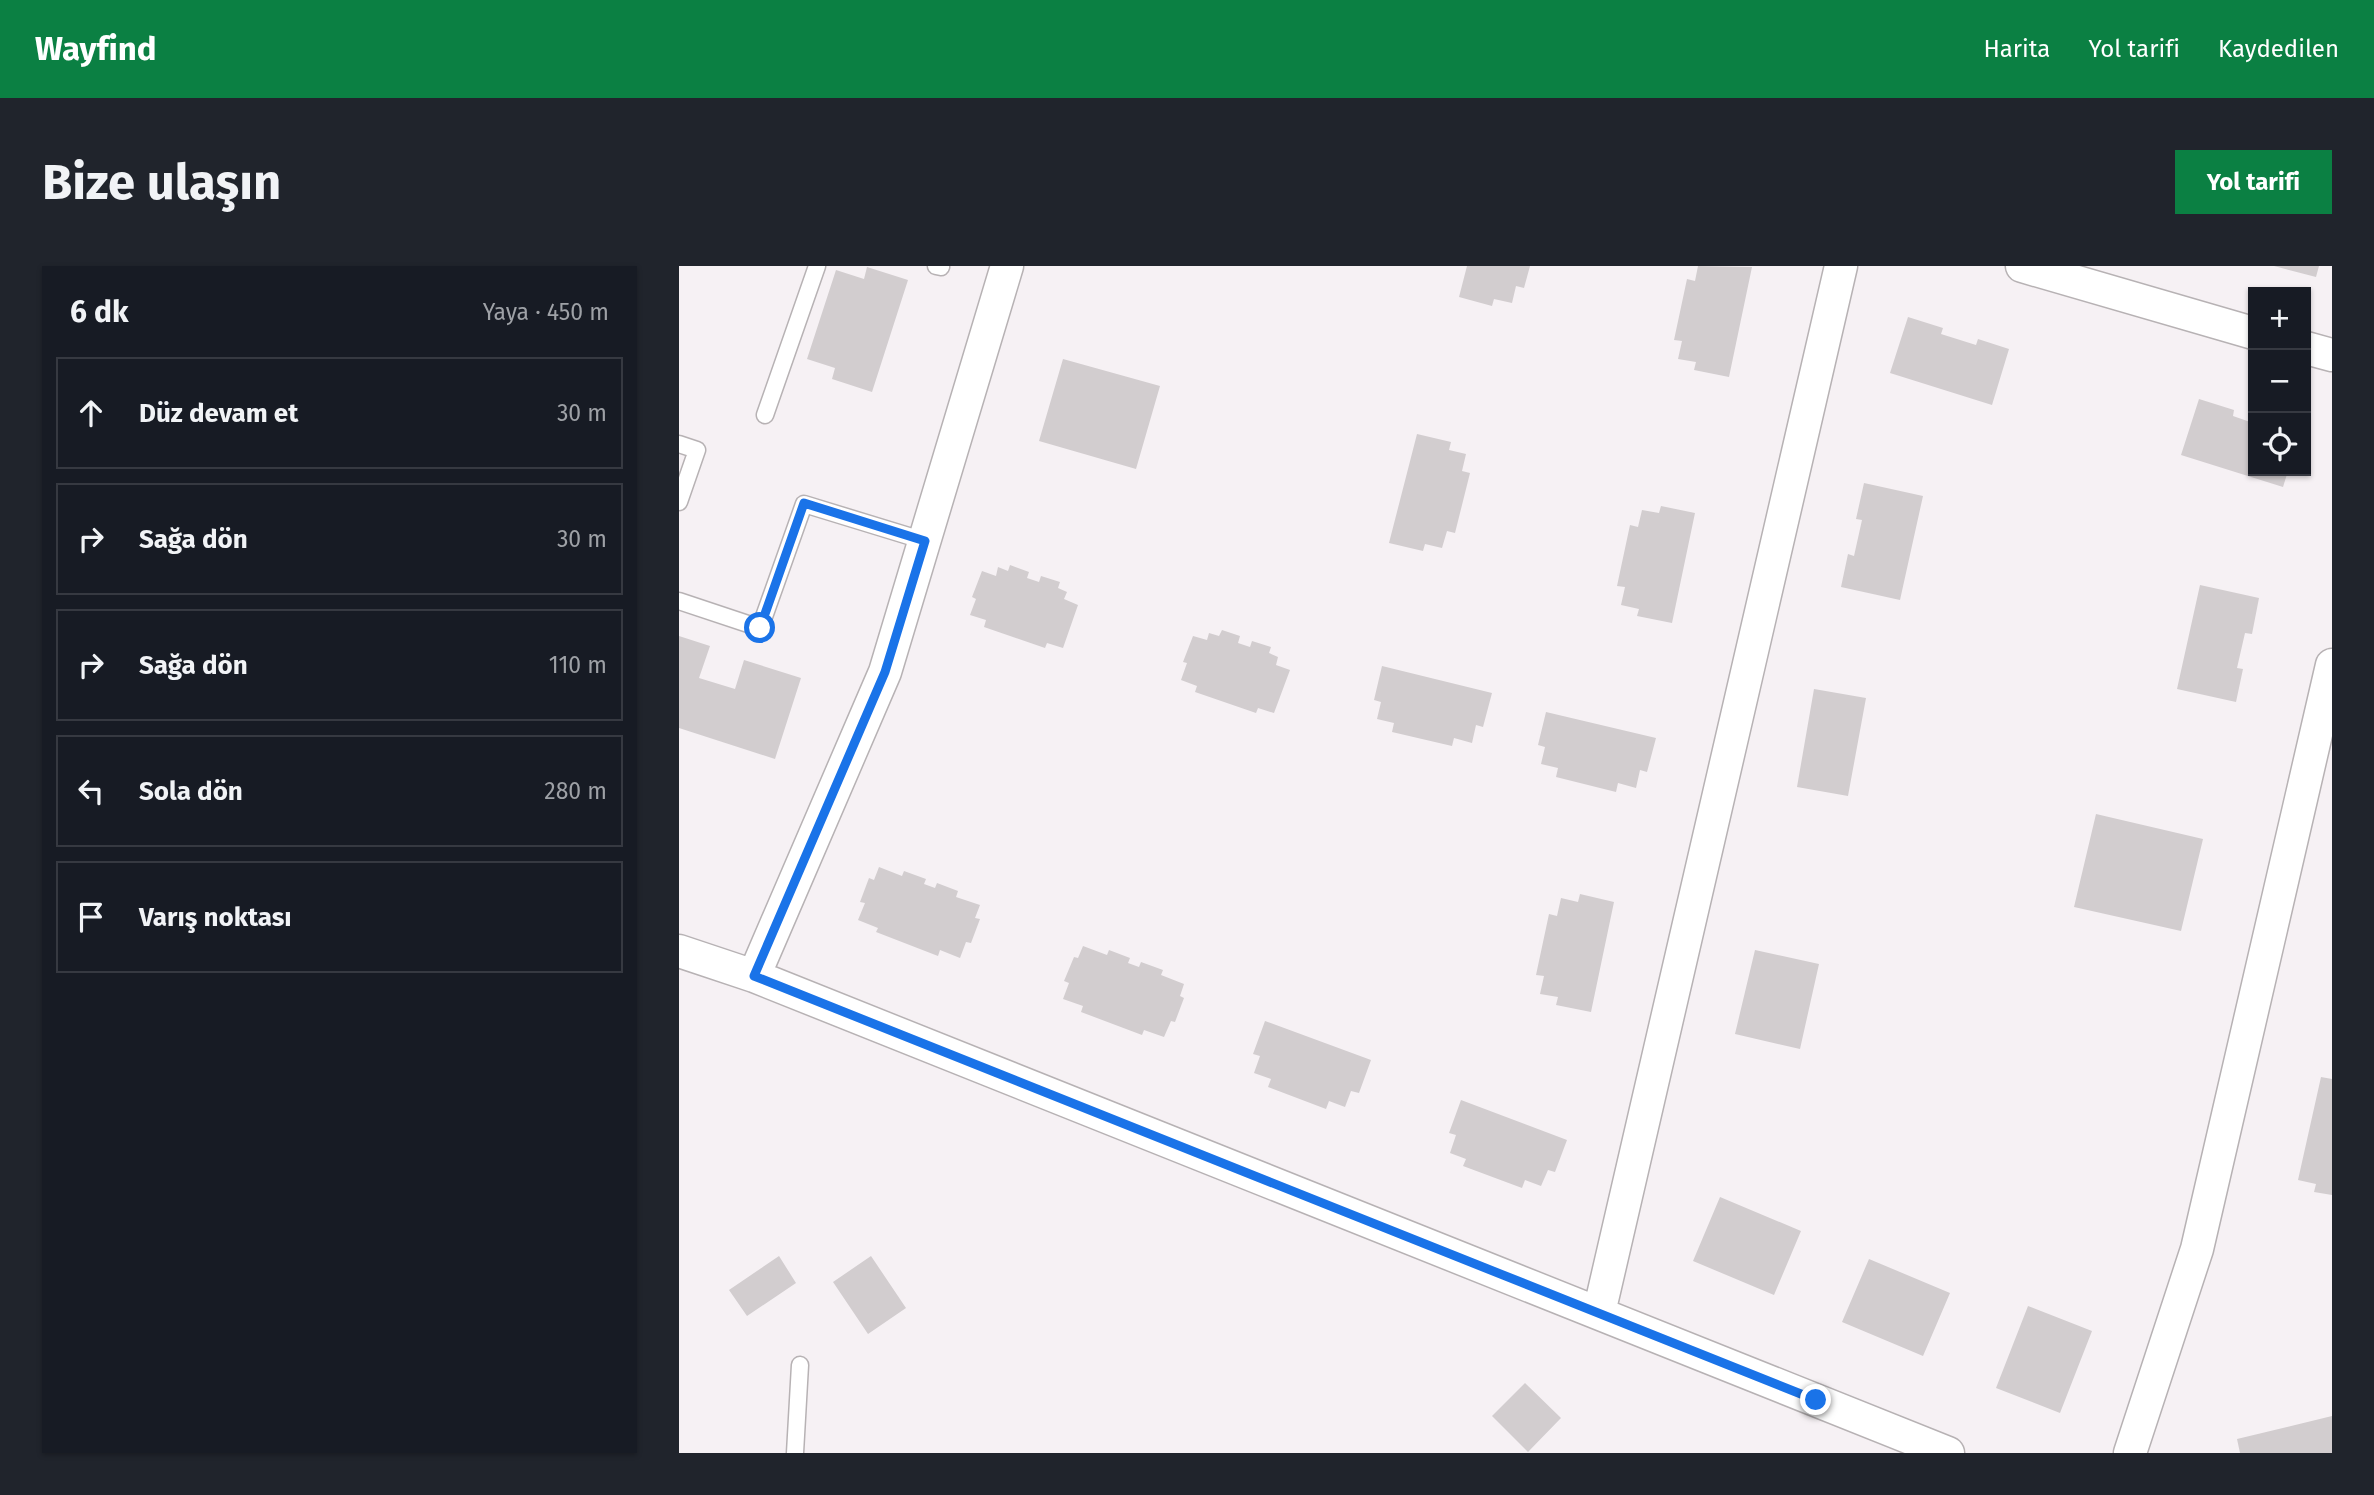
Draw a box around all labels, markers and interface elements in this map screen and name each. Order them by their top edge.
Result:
text: Wayfind [35,29,157,69]
text: Harita [1983,35,2050,63]
text: Yol tarifi [2088,35,2180,63]
text: Kaydedilen [2218,35,2339,63]
button: Yol tarifi [2175,150,2332,214]
text: Bize ulaşın [42,153,281,212]
map controls [2248,287,2311,476]
button: + [2248,287,2311,350]
text: 6 dk [70,294,129,330]
text: Yaya · 450 m [483,298,609,326]
button: − [2248,350,2311,413]
icon: ahead [72,394,110,432]
text: Düz devam et [139,398,298,429]
text: 30 m [557,399,607,427]
button: locate [2248,413,2311,476]
icon: right [72,520,110,558]
text: Sağa dön [139,524,248,555]
text: 30 m [557,525,607,553]
route start [744,612,775,643]
icon: right [72,646,110,684]
text: Sağa dön [139,650,248,681]
text: 110 m [549,651,607,679]
icon: left [72,772,110,810]
text: Sola dön [139,776,243,807]
text: 280 m [544,777,607,805]
icon: arrive [72,898,110,936]
text: Varış noktası [139,902,292,933]
route end [1800,1384,1831,1415]

